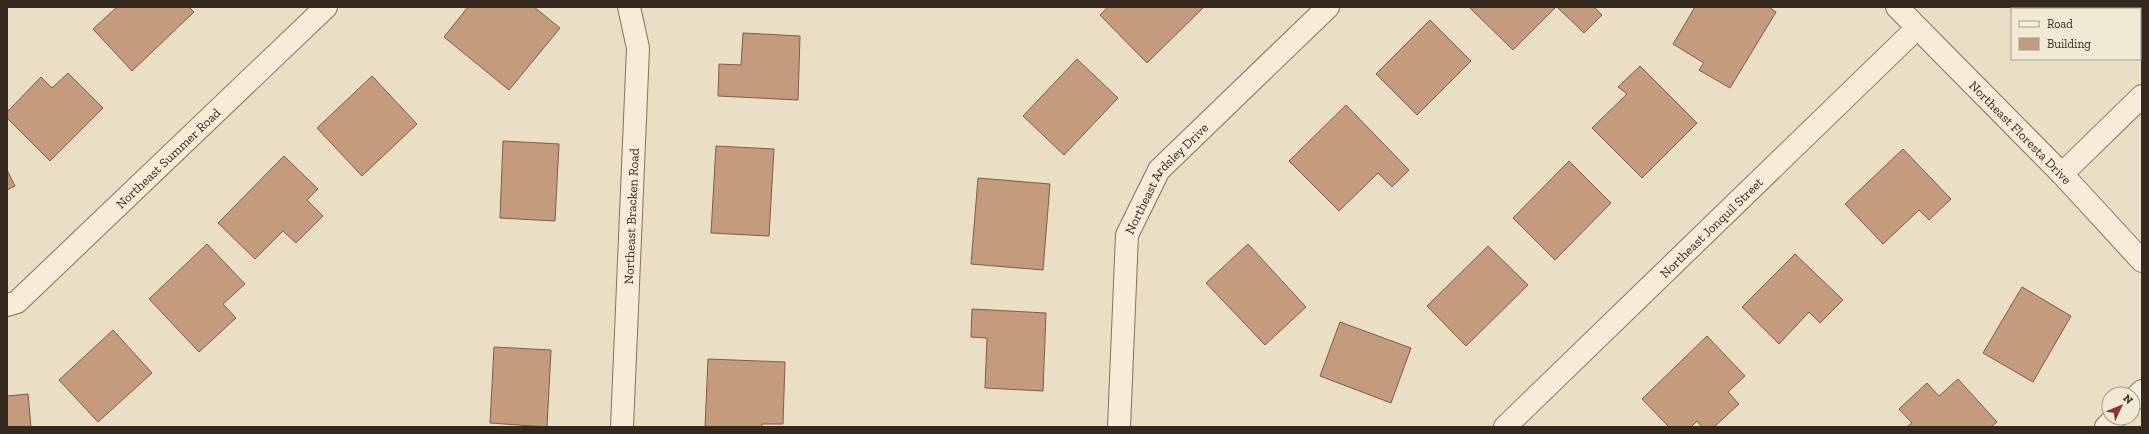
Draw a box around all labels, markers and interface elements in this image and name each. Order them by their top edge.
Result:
legend [2011,8,2141,60]
text: Road [2047,17,2073,31]
text: Building [2047,37,2091,51]
street label: Northeast Floresta Drive [1966,78,2074,187]
street label: Northeast Summer Road [113,105,223,212]
street label: Northeast Ardsley Drive [1122,120,1211,236]
street label: Northeast Bracken Road [621,148,642,285]
street label: Northeast Jonquil Street [1657,174,1766,281]
north arrow [2101,386,2141,426]
text: N [2120,392,2136,407]

